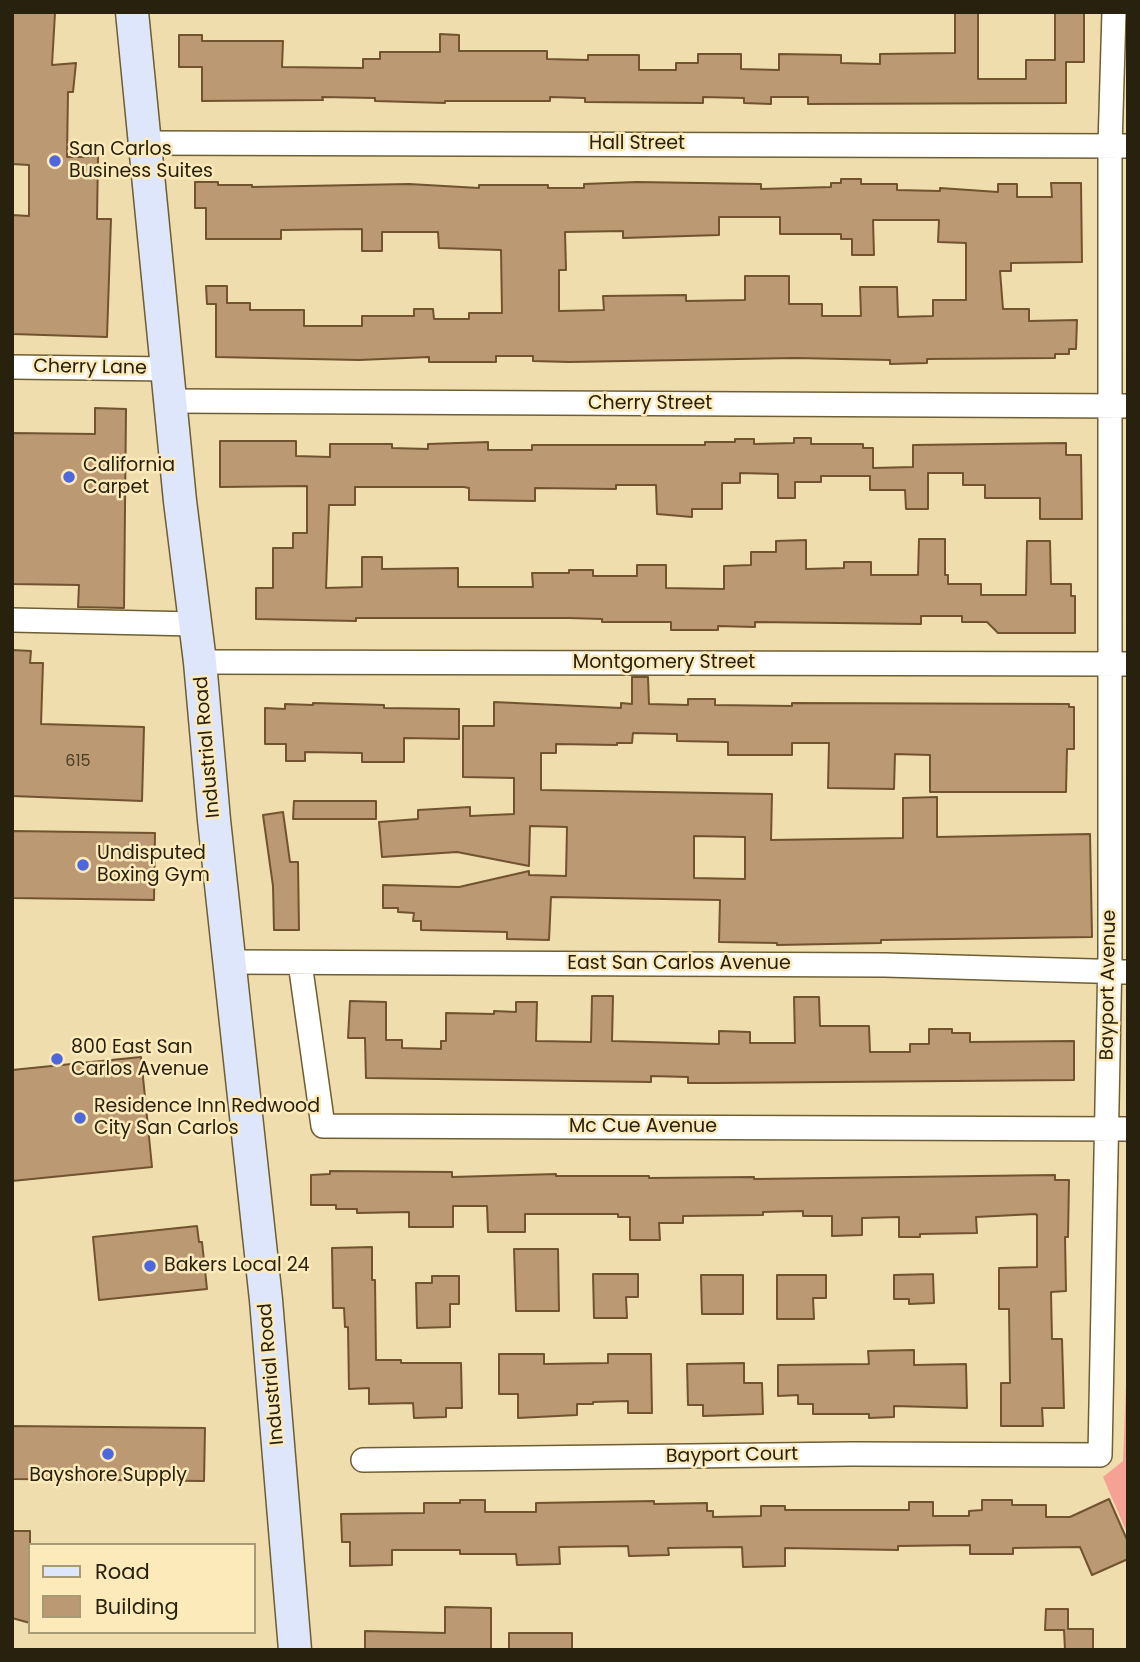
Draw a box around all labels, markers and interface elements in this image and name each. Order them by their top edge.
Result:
street label: Hall Street [589,133,685,155]
place label: San Carlos Business Suites [69,139,213,183]
marker: San Carlos Business Suites [47,153,63,169]
street label: Cherry Lane [33,356,147,380]
street label: Cherry Street [588,393,712,415]
place label: California Carpet [83,455,175,499]
marker: California Carpet [61,469,77,485]
street label: Montgomery Street [573,652,755,674]
street label: Industrial Road [190,675,226,819]
house number: 615 [65,752,91,772]
place label: Undisputed Boxing Gym [97,843,210,887]
marker: Undisputed Boxing Gym [75,857,91,873]
street label: Bayport Avenue [1096,910,1122,1060]
street label: East San Carlos Avenue [567,953,791,975]
place label: 800 East San Carlos Avenue [71,1037,209,1081]
marker: 800 East San Carlos Avenue [49,1051,65,1067]
place label: Residence Inn Redwood City San Carlos [94,1096,320,1140]
marker: Residence Inn Redwood City San Carlos [72,1110,88,1126]
street label: Mc Cue Avenue [569,1116,717,1138]
place label: Bakers Local 24 [164,1255,310,1277]
marker: Bakers Local 24 [142,1258,158,1274]
street label: Industrial Road [254,1302,290,1446]
street label: Bayport Court [666,1443,798,1469]
marker: Bayshore Supply [100,1446,116,1462]
place label: Bayshore Supply [29,1465,187,1487]
legend [28,1543,256,1634]
text: Road [95,1557,150,1586]
text: Building [95,1592,179,1621]

